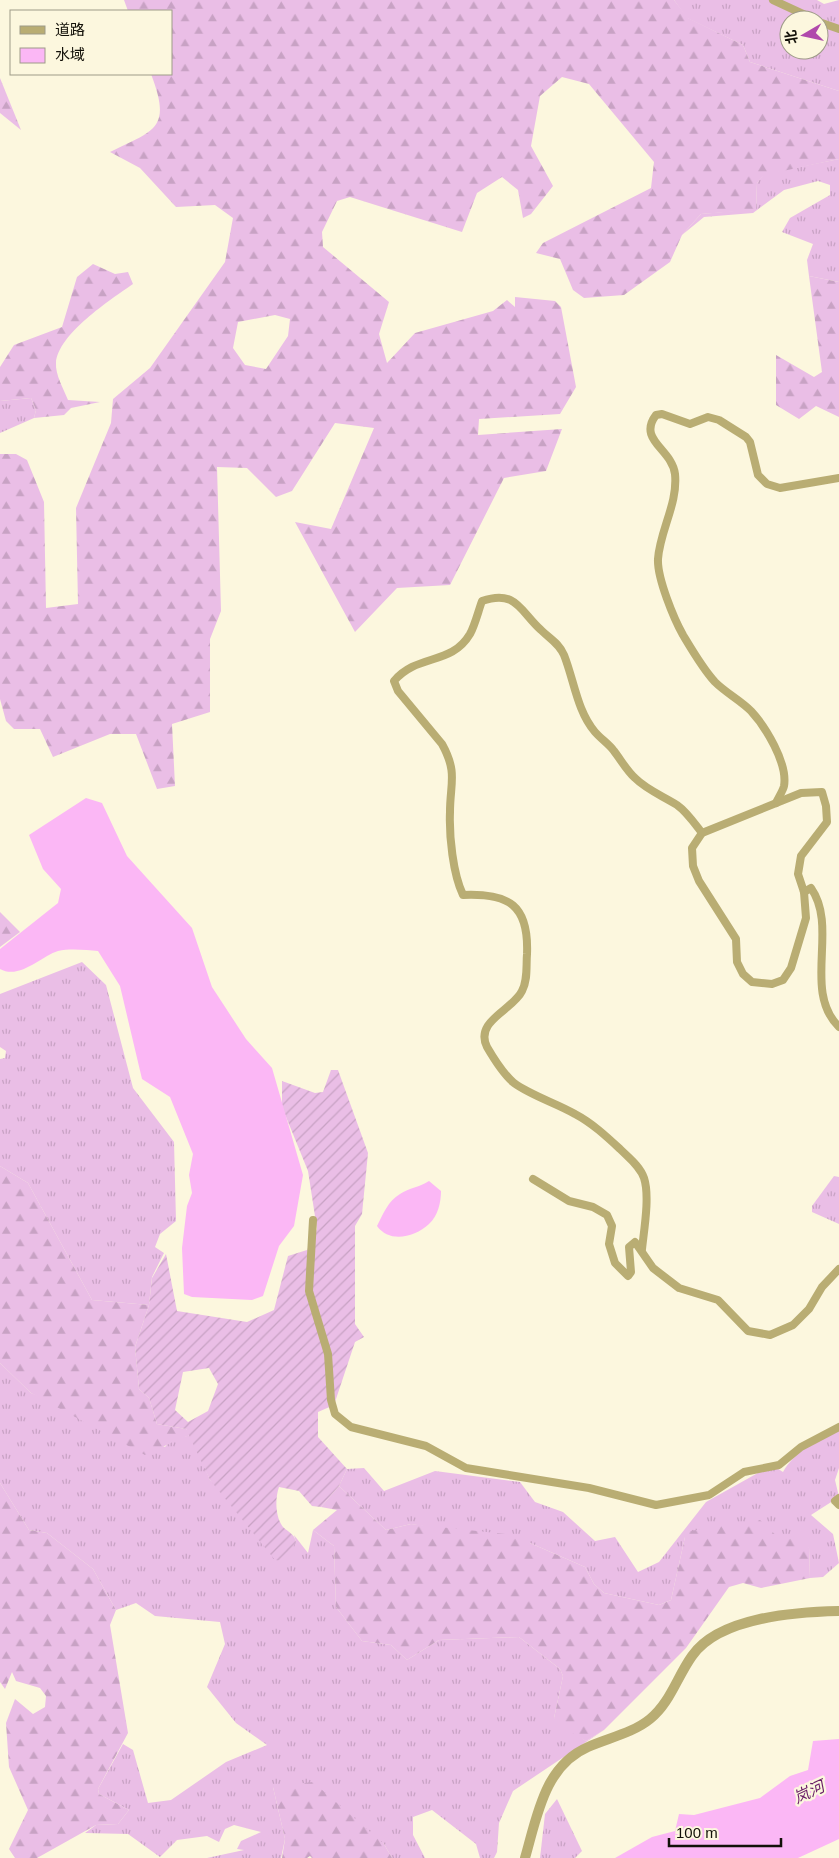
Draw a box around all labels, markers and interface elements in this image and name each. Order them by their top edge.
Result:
legend [10,10,172,75]
north arrow [779,10,829,60]
text: 道路 [55,21,85,38]
text: 北 [782,29,800,45]
text: 水域 [55,46,85,63]
water label: 岚河 [791,1776,830,1806]
scale bar [669,1816,782,1848]
text: 100 m [676,1824,718,1841]

